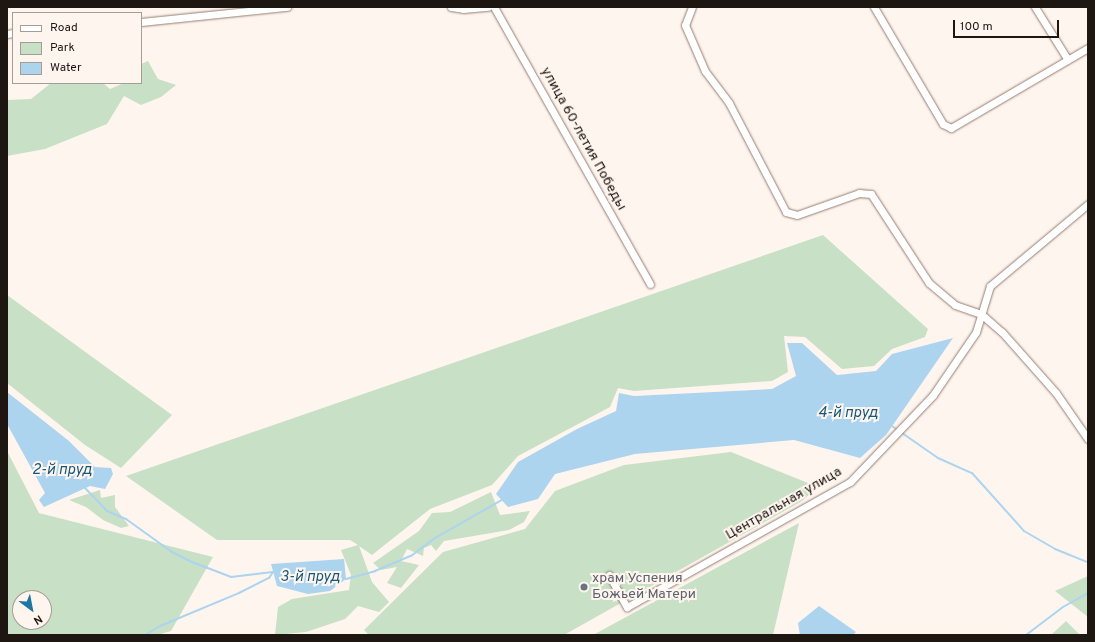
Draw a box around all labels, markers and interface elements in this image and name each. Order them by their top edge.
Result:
legend [12,12,142,84]
scale bar [955,12,1061,38]
text: 100 m [960,19,993,35]
text: Road [50,20,78,36]
text: Park [50,40,75,56]
text: Water [50,60,82,76]
street label: улица 60-летия Победы [537,64,629,214]
water label: 4-й пруд [818,405,878,423]
water label: 2-й пруд [32,462,92,480]
street label: Центральная улица [723,464,845,544]
water label: 3-й пруд [280,569,340,587]
place label: храм Успения Божьей Матери [592,571,696,604]
marker: храм Успения Божьей Матери [579,582,589,592]
north arrow [12,590,52,630]
text: N [31,611,45,627]

